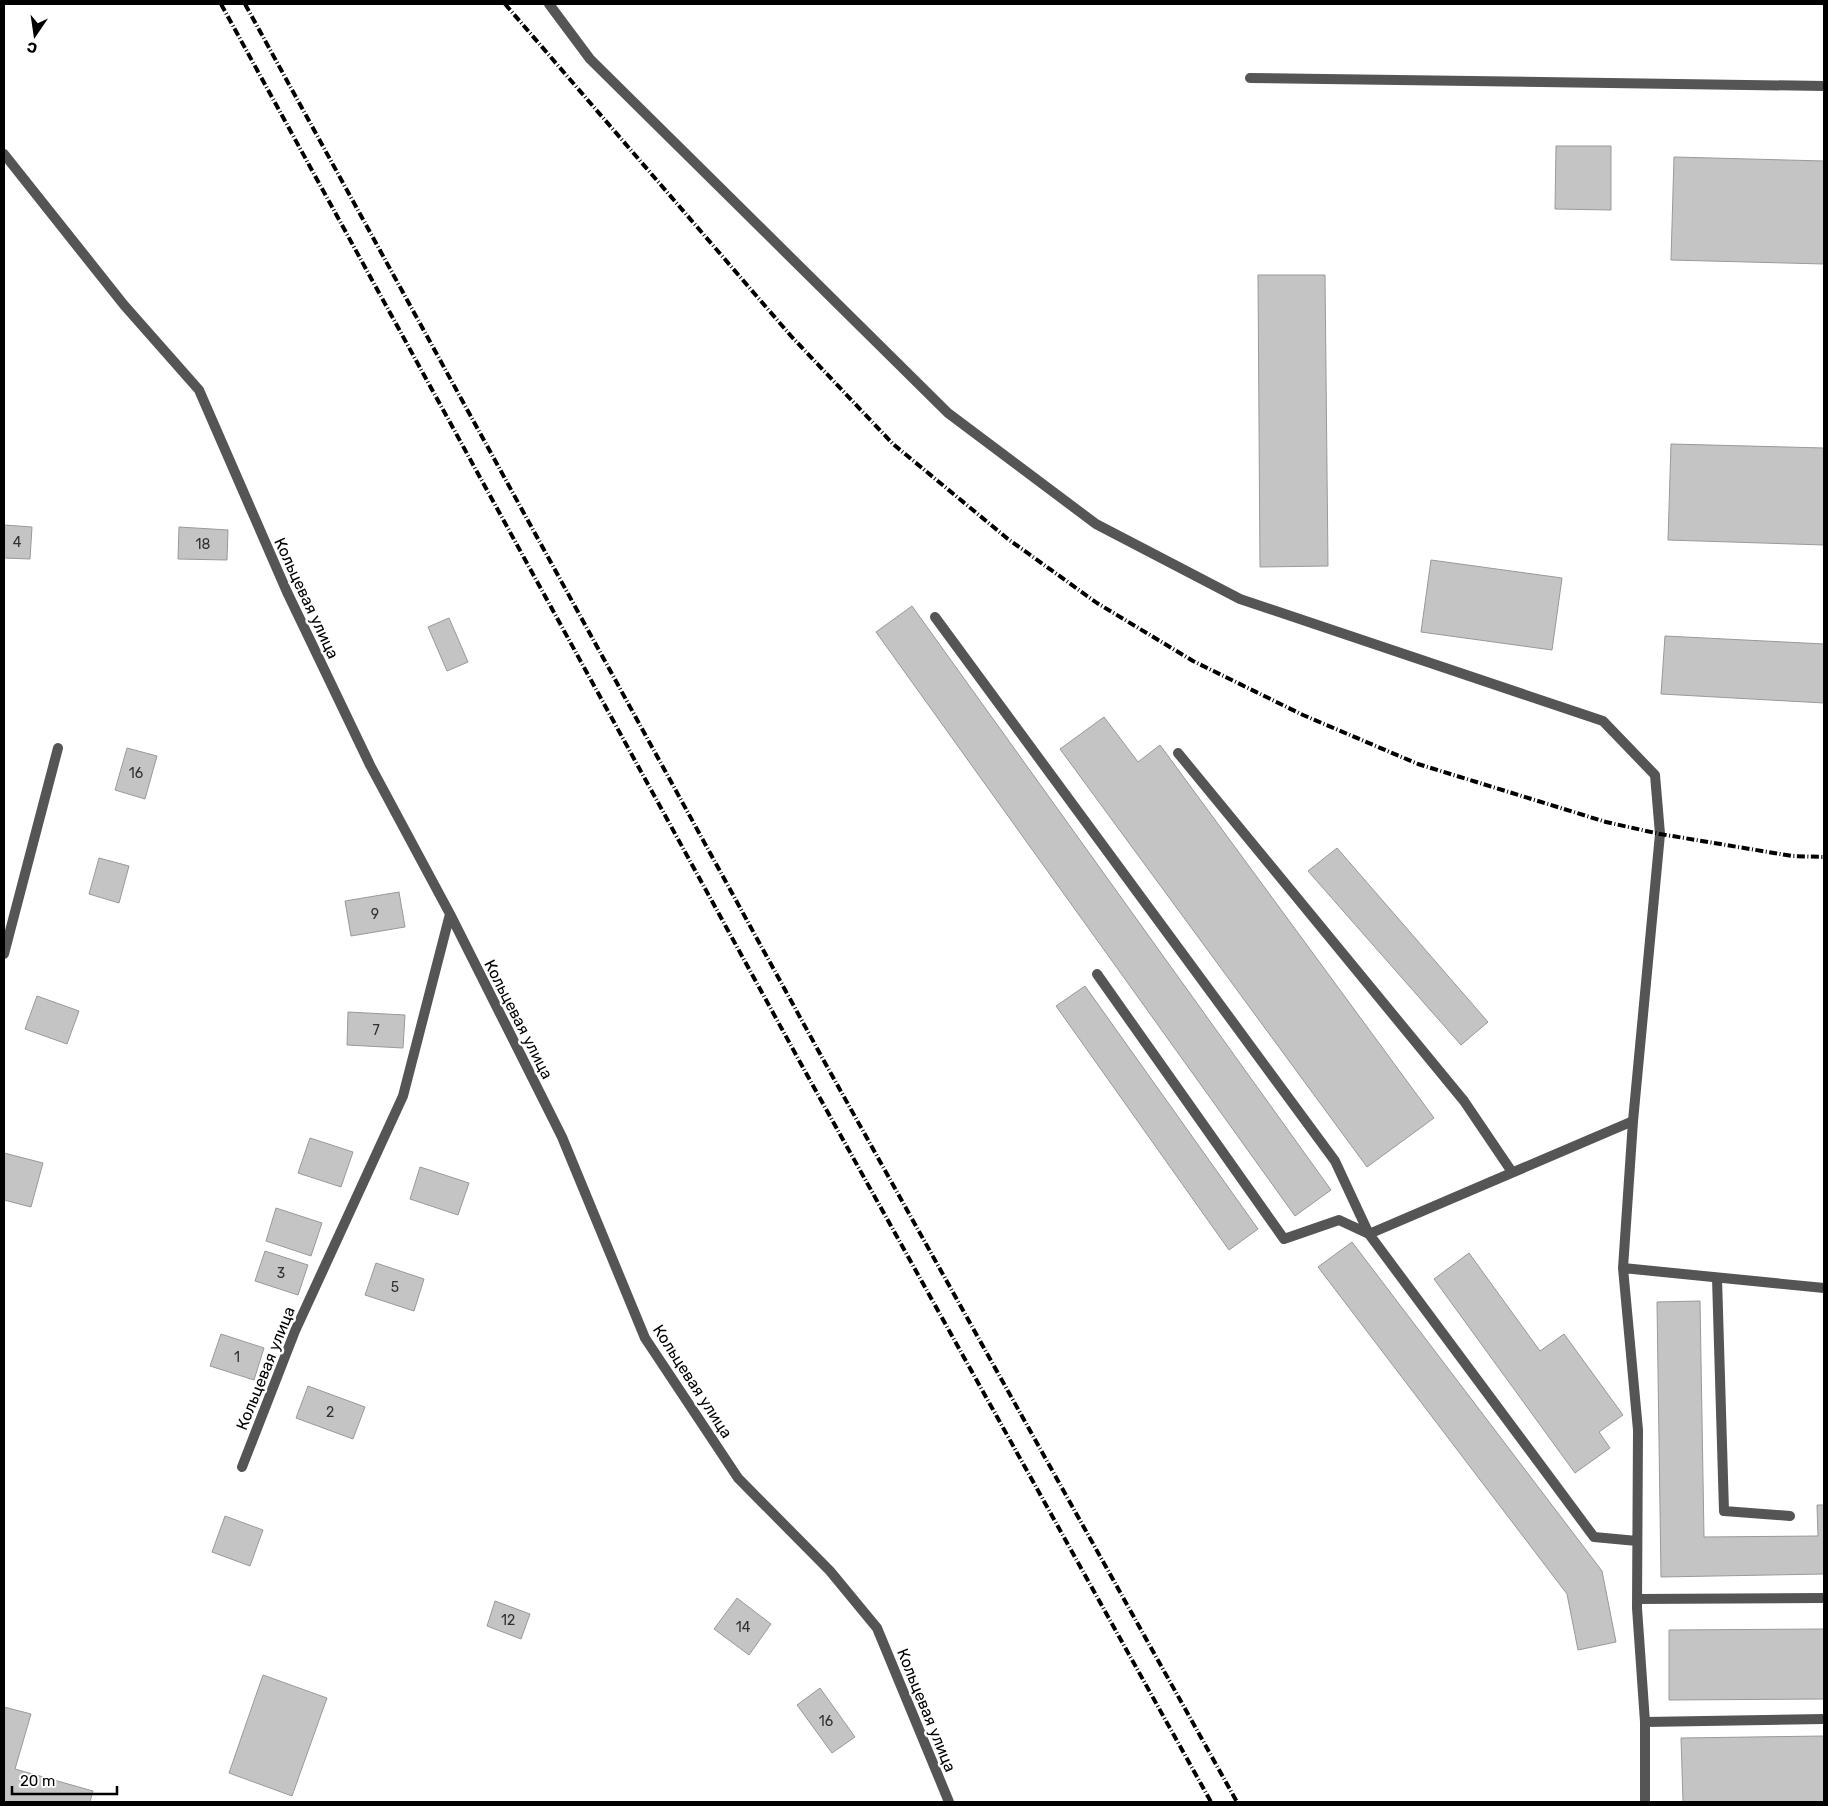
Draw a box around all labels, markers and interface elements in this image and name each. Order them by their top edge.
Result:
north arrow [10,10,60,60]
text: С [25,38,39,57]
house number: 4 [13,534,22,551]
street label: Кольцевая улица [270,535,343,662]
house number: 18 [196,536,211,553]
house number: 16 [129,765,143,782]
house number: 9 [371,906,379,923]
street label: Кольцевая улица [480,956,557,1082]
house number: 7 [372,1022,380,1039]
house number: 3 [277,1265,285,1282]
house number: 5 [391,1279,399,1296]
street label: Кольцевая улица [232,1304,299,1433]
street label: Кольцевая улица [649,1321,736,1442]
house number: 1 [234,1349,240,1366]
house number: 2 [326,1404,334,1421]
house number: 12 [501,1612,515,1629]
house number: 14 [736,1619,751,1636]
street label: Кольцевая улица [893,1646,960,1775]
house number: 16 [819,1713,833,1730]
scale bar [12,1764,118,1796]
text: 20 m [20,1772,55,1790]

